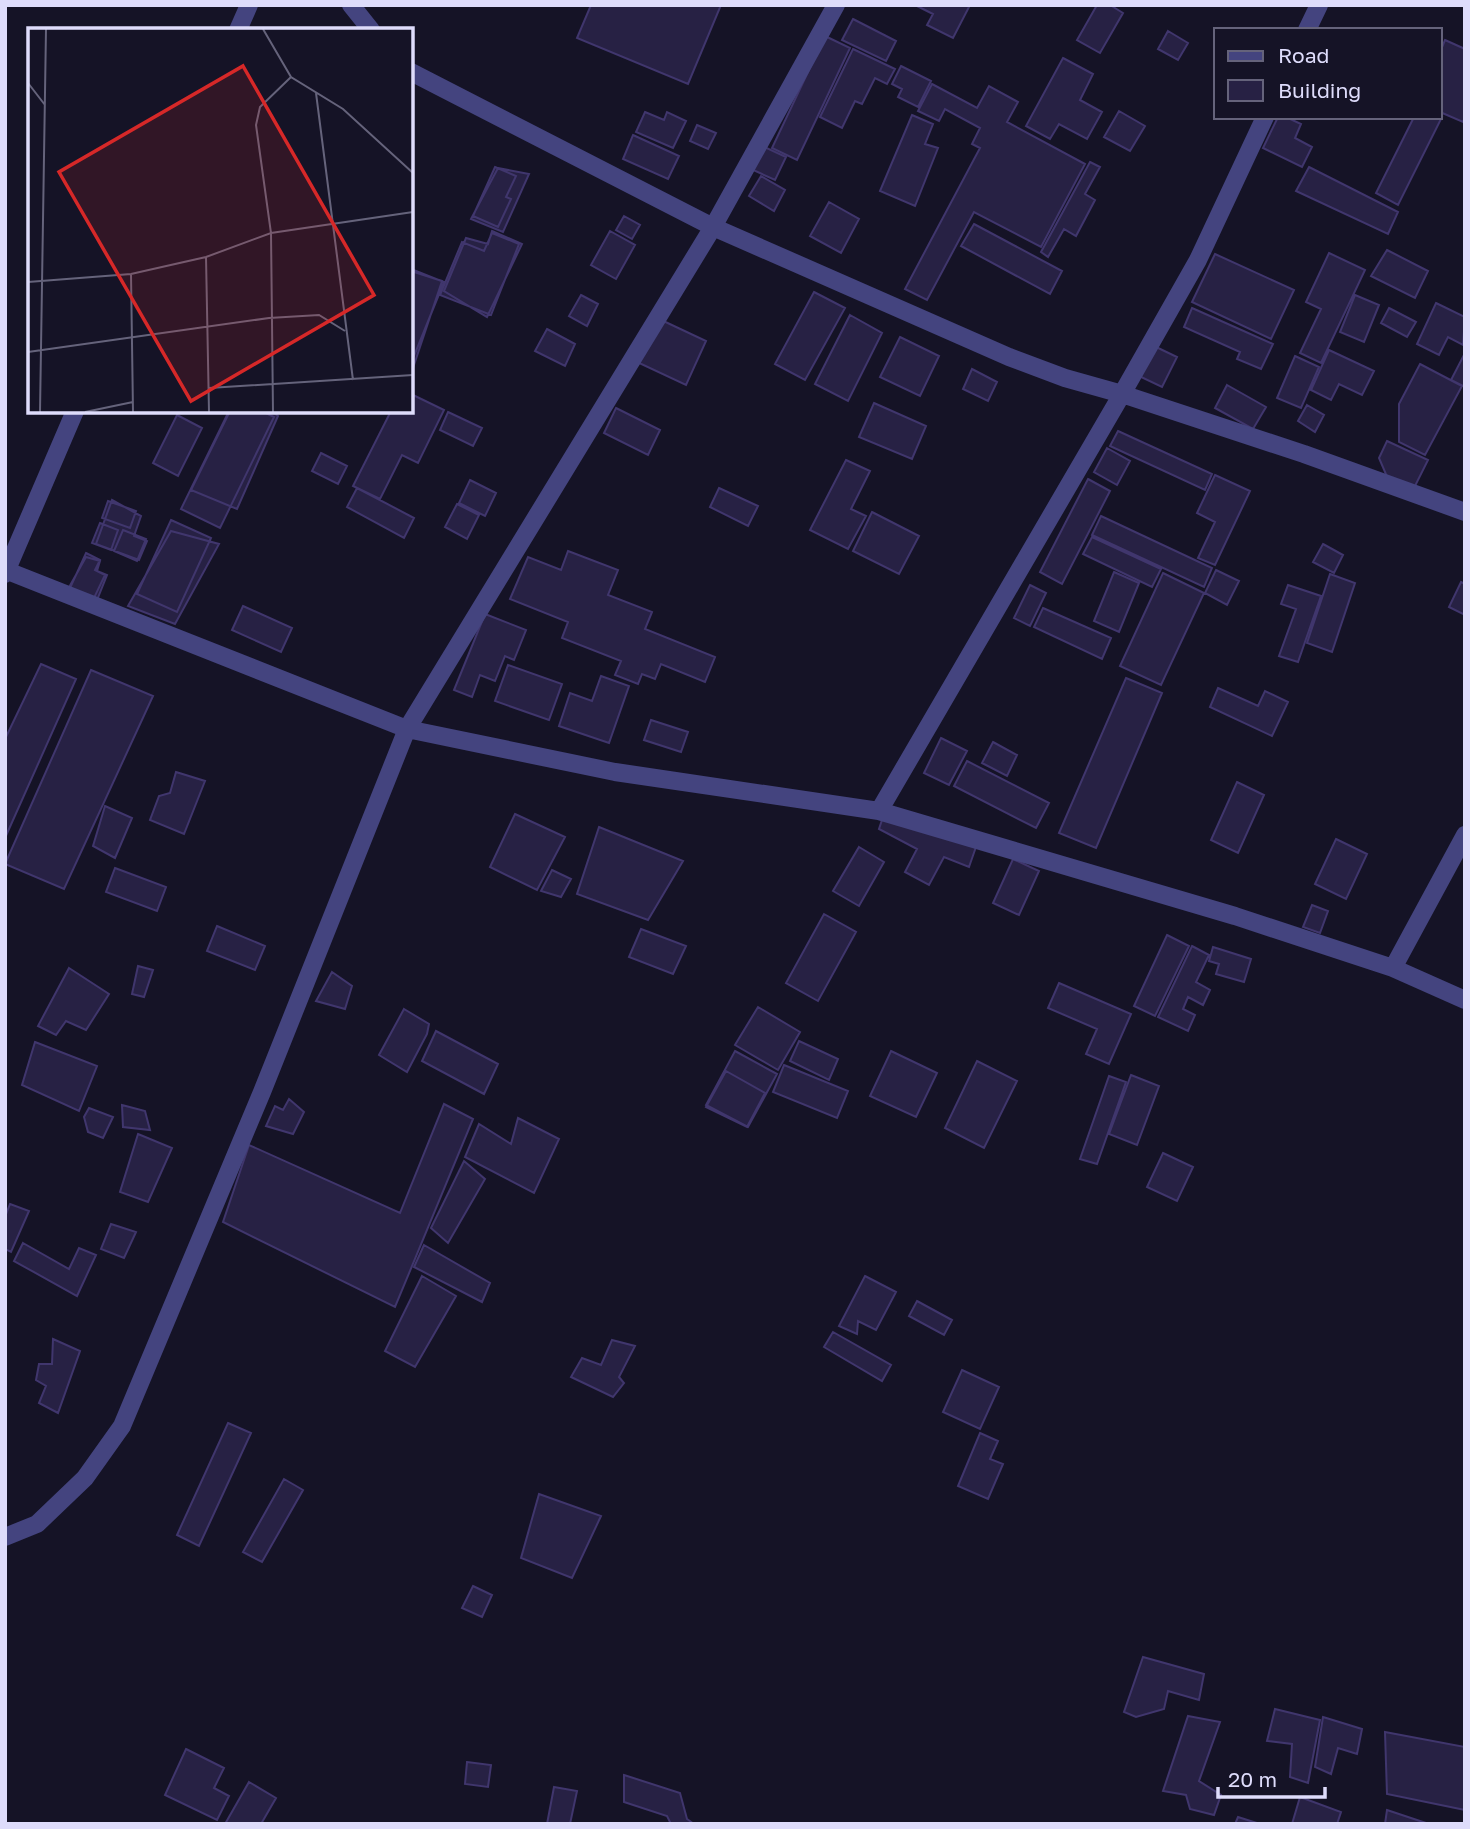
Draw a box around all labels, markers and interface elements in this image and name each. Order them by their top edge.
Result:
inset map [28,28,413,413]
legend [1214,28,1442,119]
text: Road [1278,42,1329,68]
text: Building [1278,77,1361,103]
scale bar [1218,1756,1325,1800]
text: 20 m [1228,1766,1277,1792]

